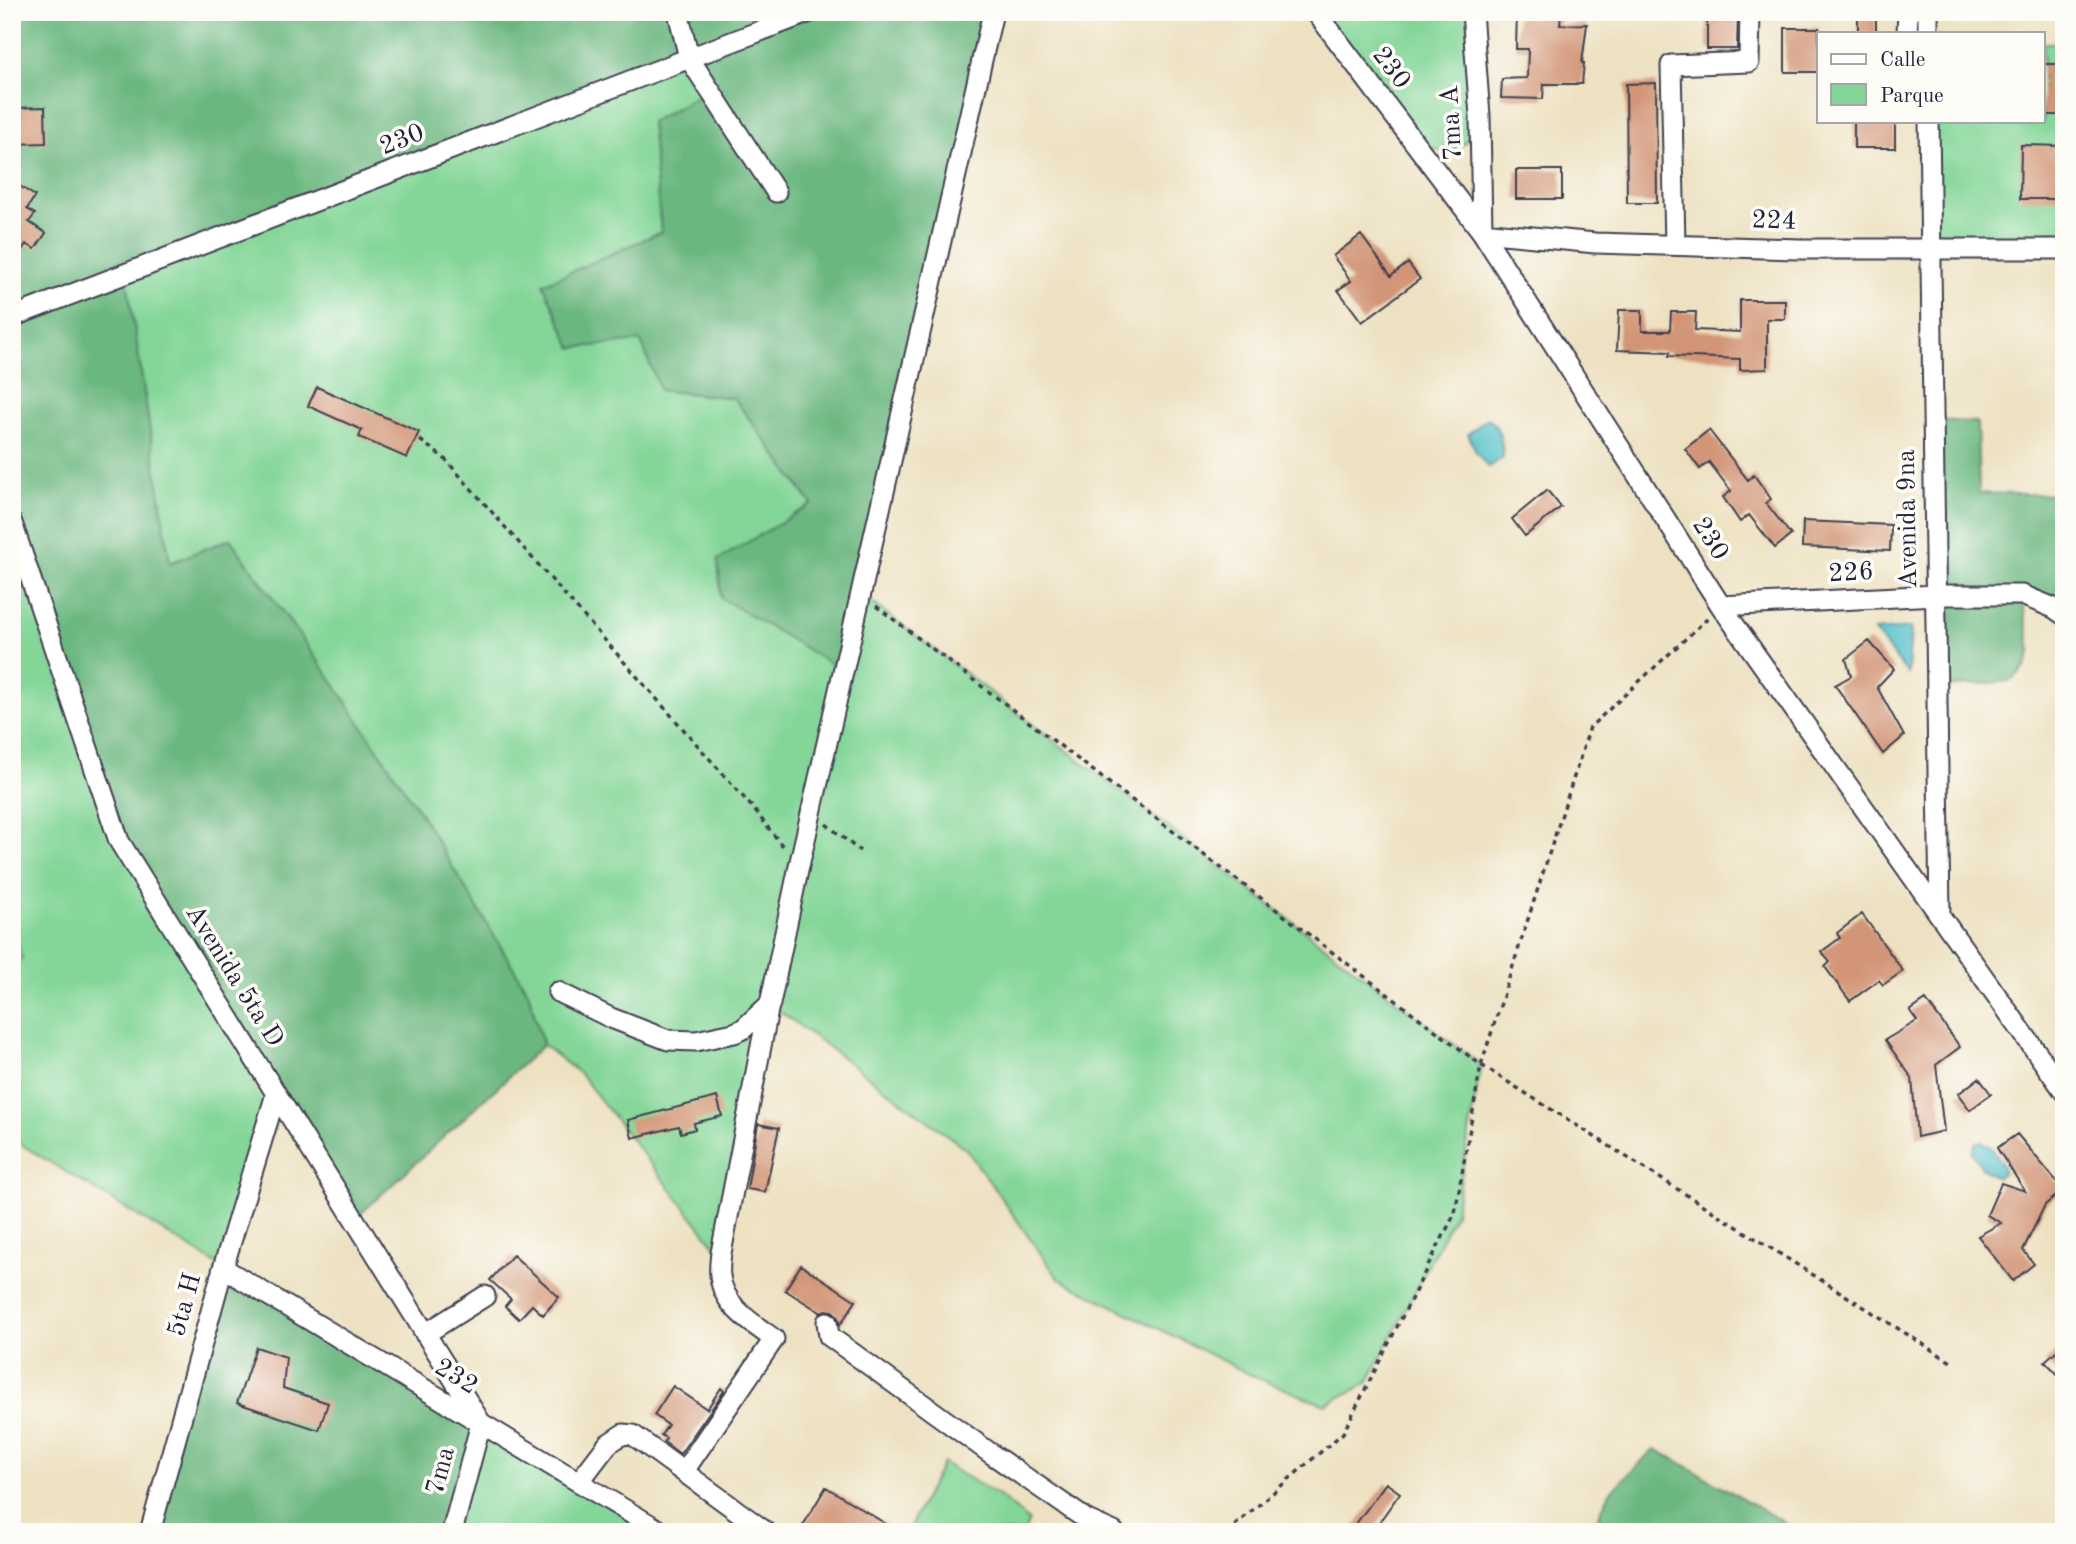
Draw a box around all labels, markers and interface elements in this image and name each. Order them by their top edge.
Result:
legend [1817,32,2044,122]
street label: 230 [1367,42,1415,94]
text: Calle [1880,50,1925,71]
street label: 7ma A [1437,84,1467,161]
text: Parque [1880,86,1944,107]
street label: 230 [376,120,428,160]
street label: 224 [1751,207,1797,235]
street label: Avenida 9na [1894,449,1922,589]
street label: 230 [1687,513,1733,565]
street label: 226 [1828,559,1874,587]
street label: Avenida 5ta D [180,900,288,1052]
street label: 5ta H [164,1270,206,1340]
street label: 232 [430,1354,482,1400]
street label: 7ma [422,1444,460,1498]

